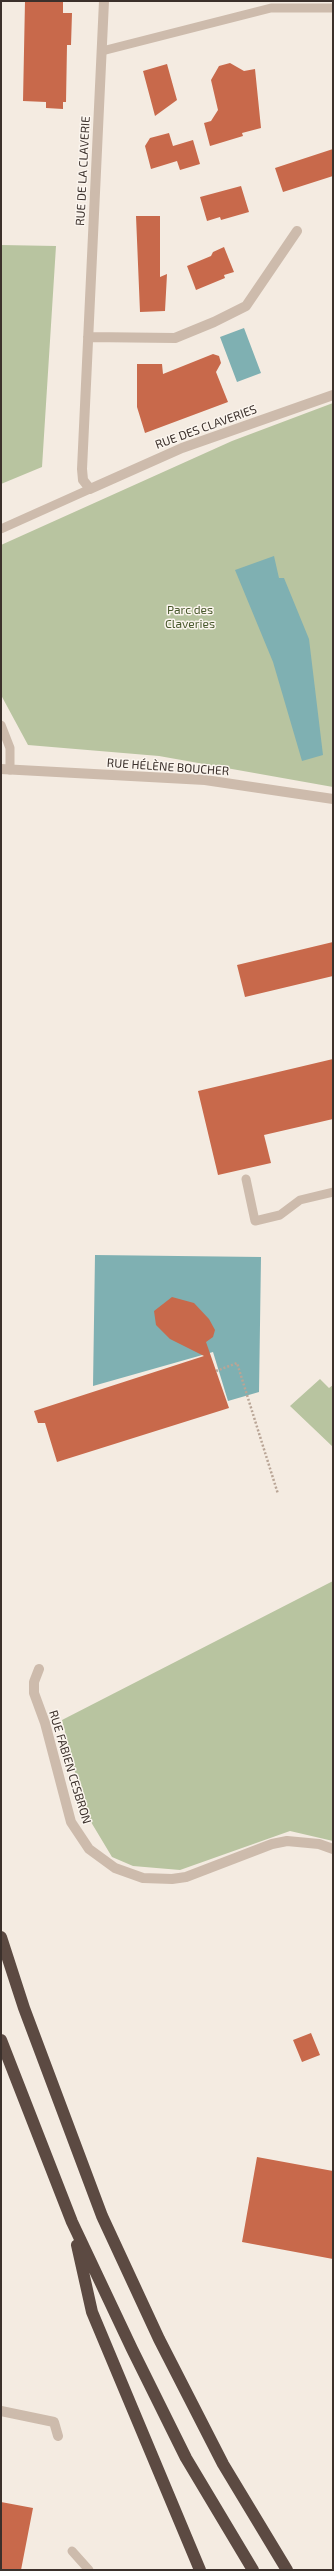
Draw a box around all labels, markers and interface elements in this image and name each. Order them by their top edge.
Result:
street label: RUE DE LA CLAVERIE [73,116,93,226]
street label: RUE DES CLAVERIES [153,402,259,452]
park label: Parc des Claveries [165,603,215,631]
street label: RUE HÉLÈNE BOUCHER [106,756,230,778]
street label: RUE FABIEN CESBRON [46,1708,94,1826]

